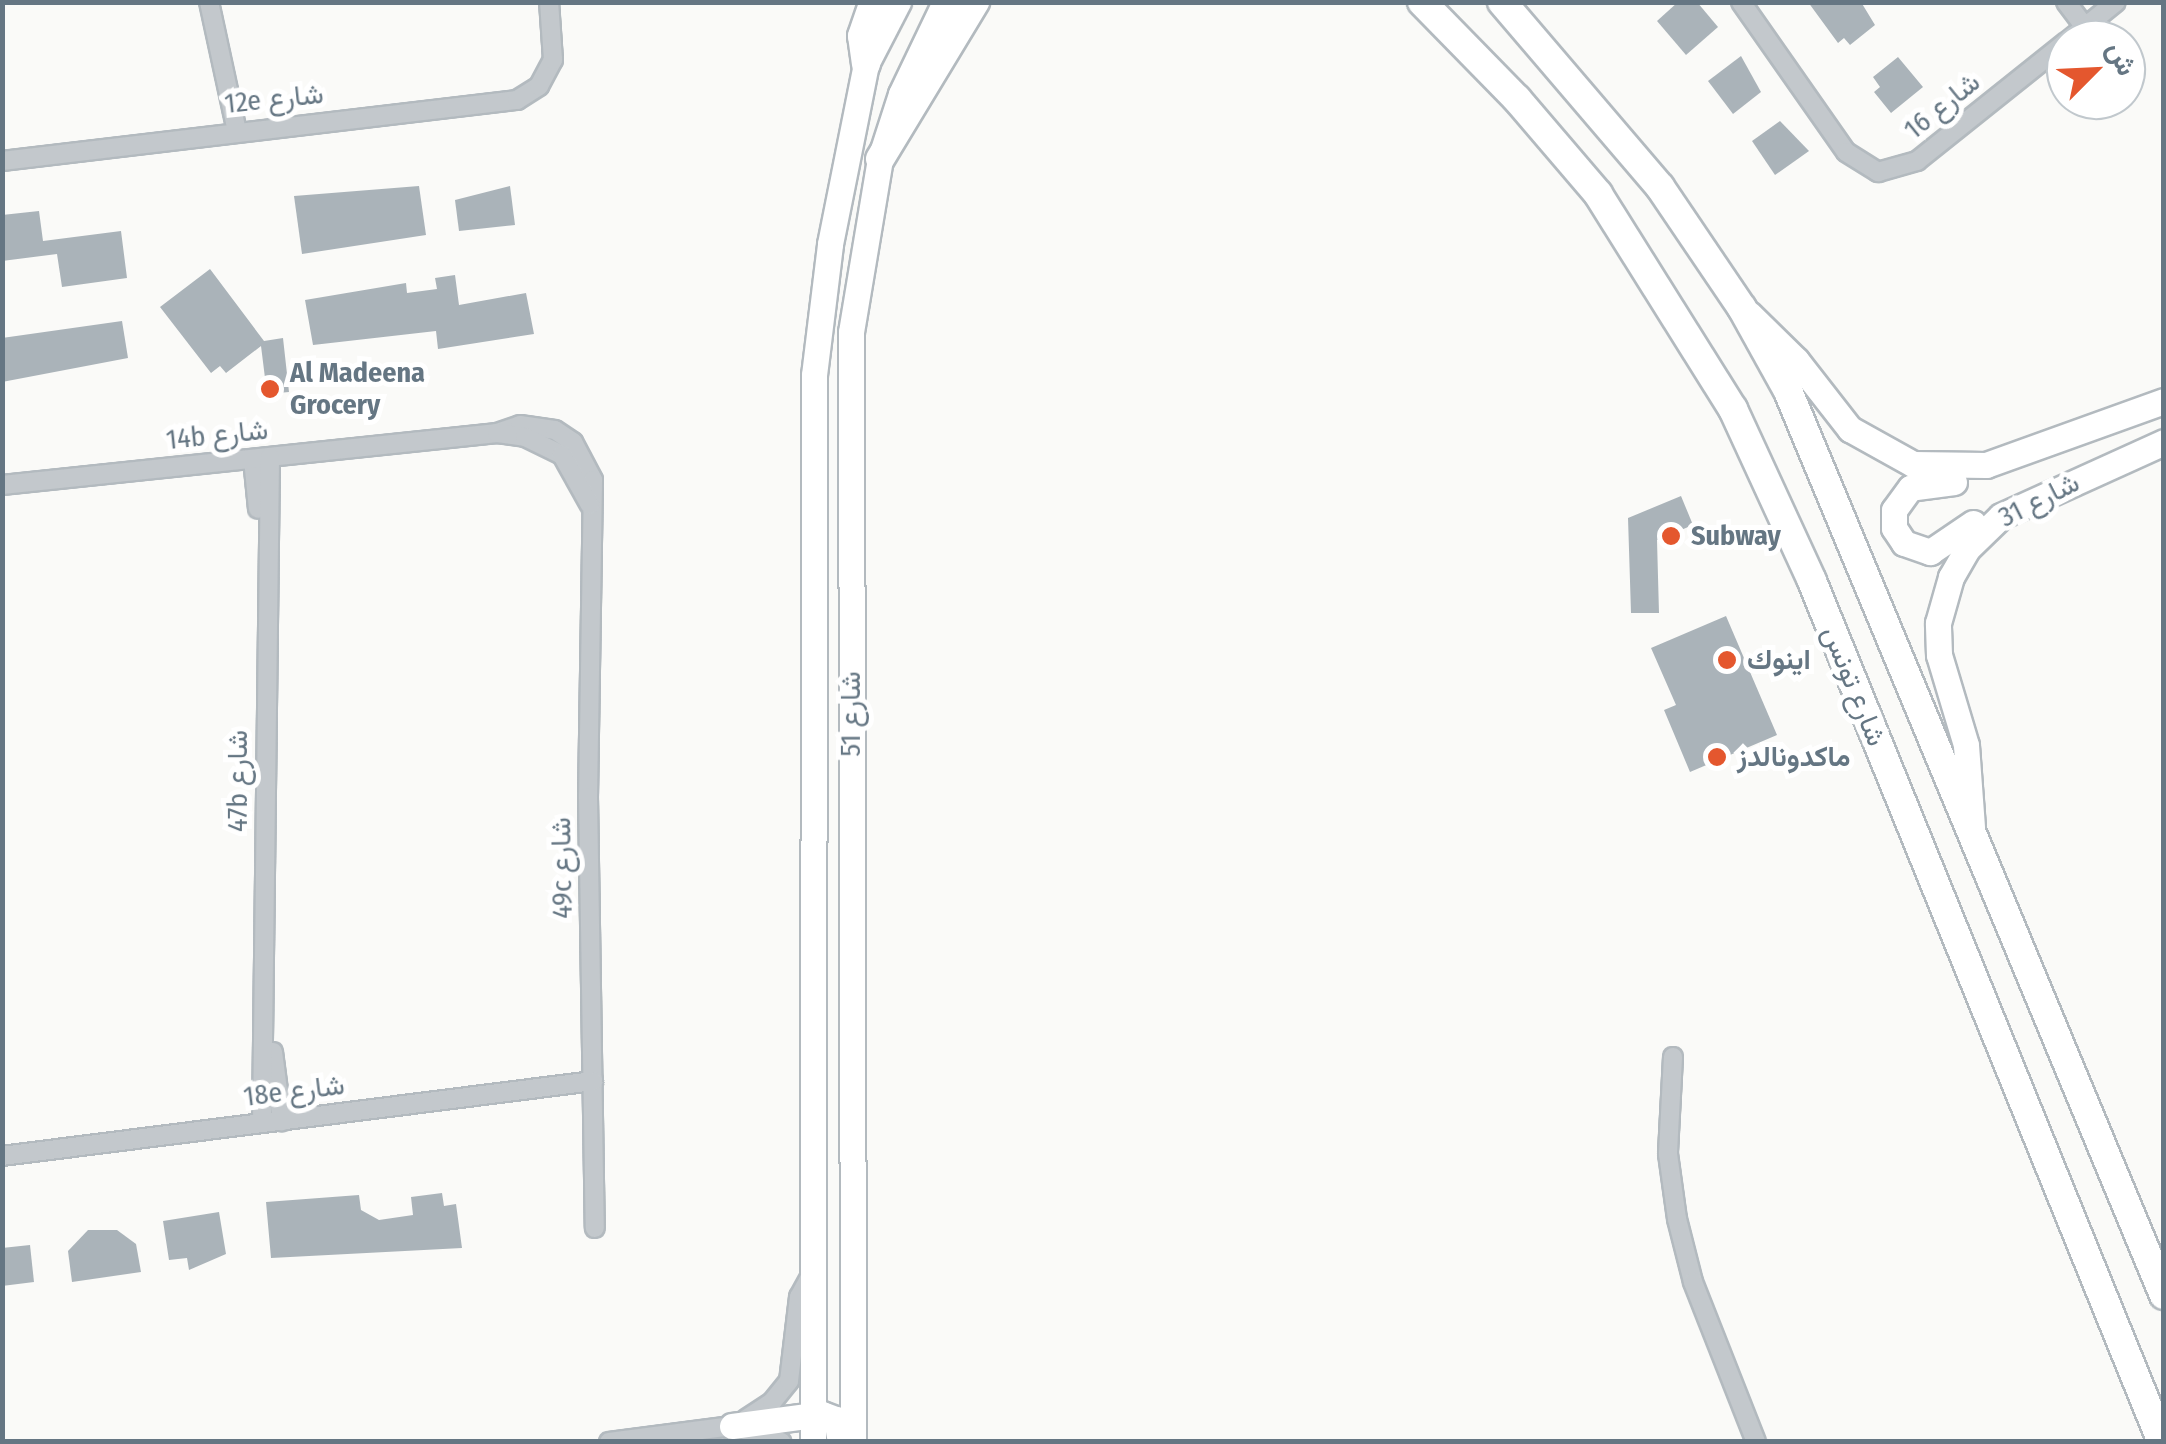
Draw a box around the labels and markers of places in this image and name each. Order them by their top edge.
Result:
place label: Al Madeena Grocery [290,356,425,422]
marker: Al Madeena Grocery [259,378,281,400]
place label: Subway [1691,519,1781,553]
marker: Subway [1660,525,1682,547]
place label: اينوك [1747,643,1811,677]
marker: اينوك [1716,649,1738,671]
place label: ماكدونالدز [1737,740,1850,774]
marker: ماكدونالدز [1706,746,1728,768]

